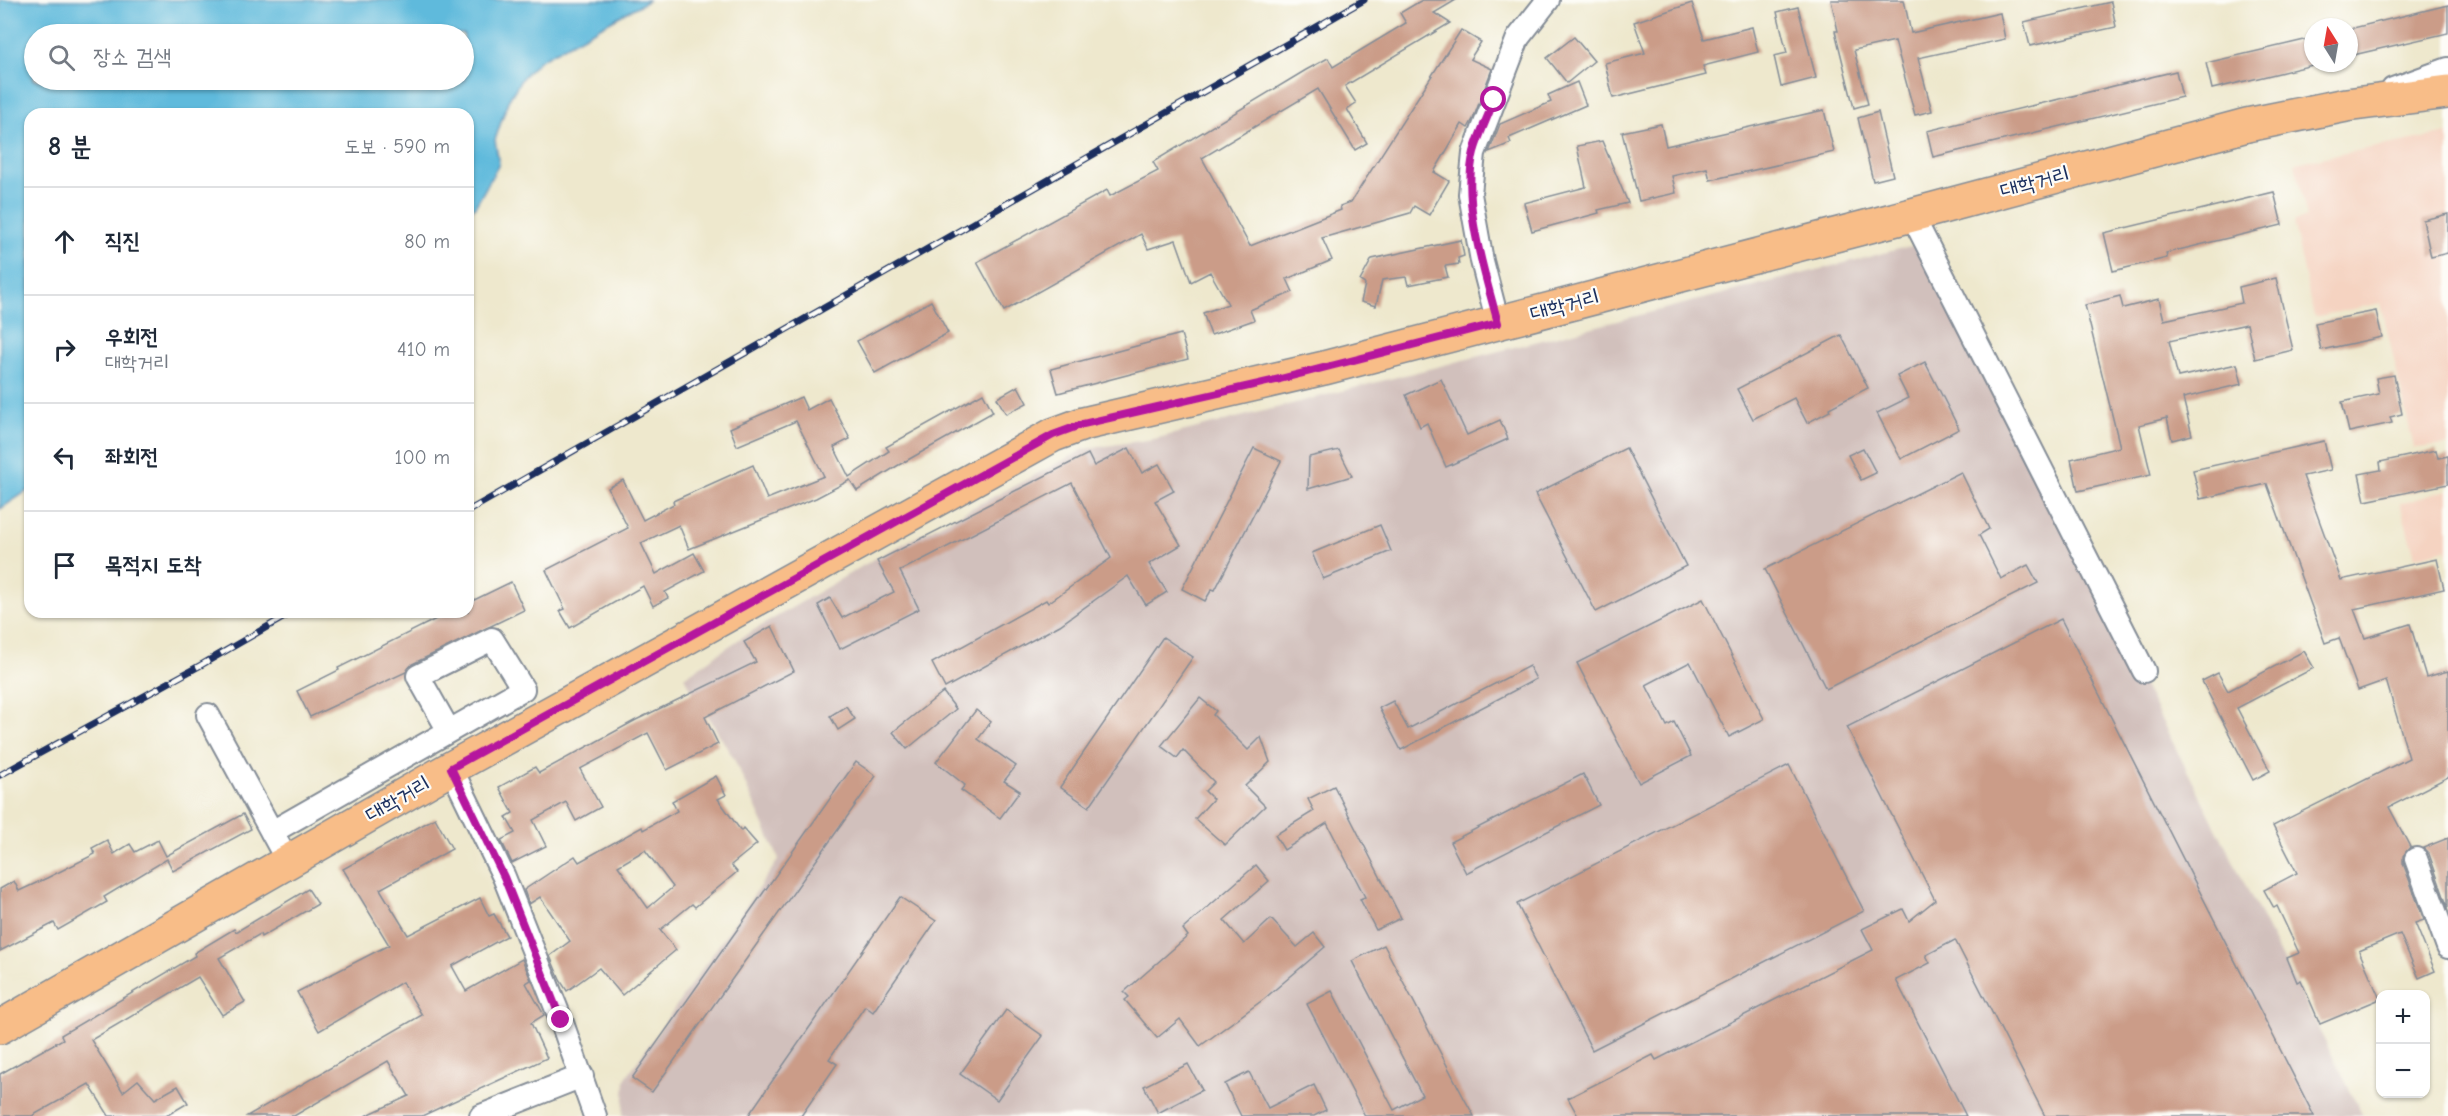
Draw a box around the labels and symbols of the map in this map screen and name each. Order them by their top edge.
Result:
north arrow [2304,18,2358,72]
route start [1480,86,1506,112]
street label: 대학거리 [1997,160,2073,204]
street label: 대학거리 [1527,283,1603,327]
street label: 대학거리 [361,770,435,828]
route end [547,1006,573,1032]

